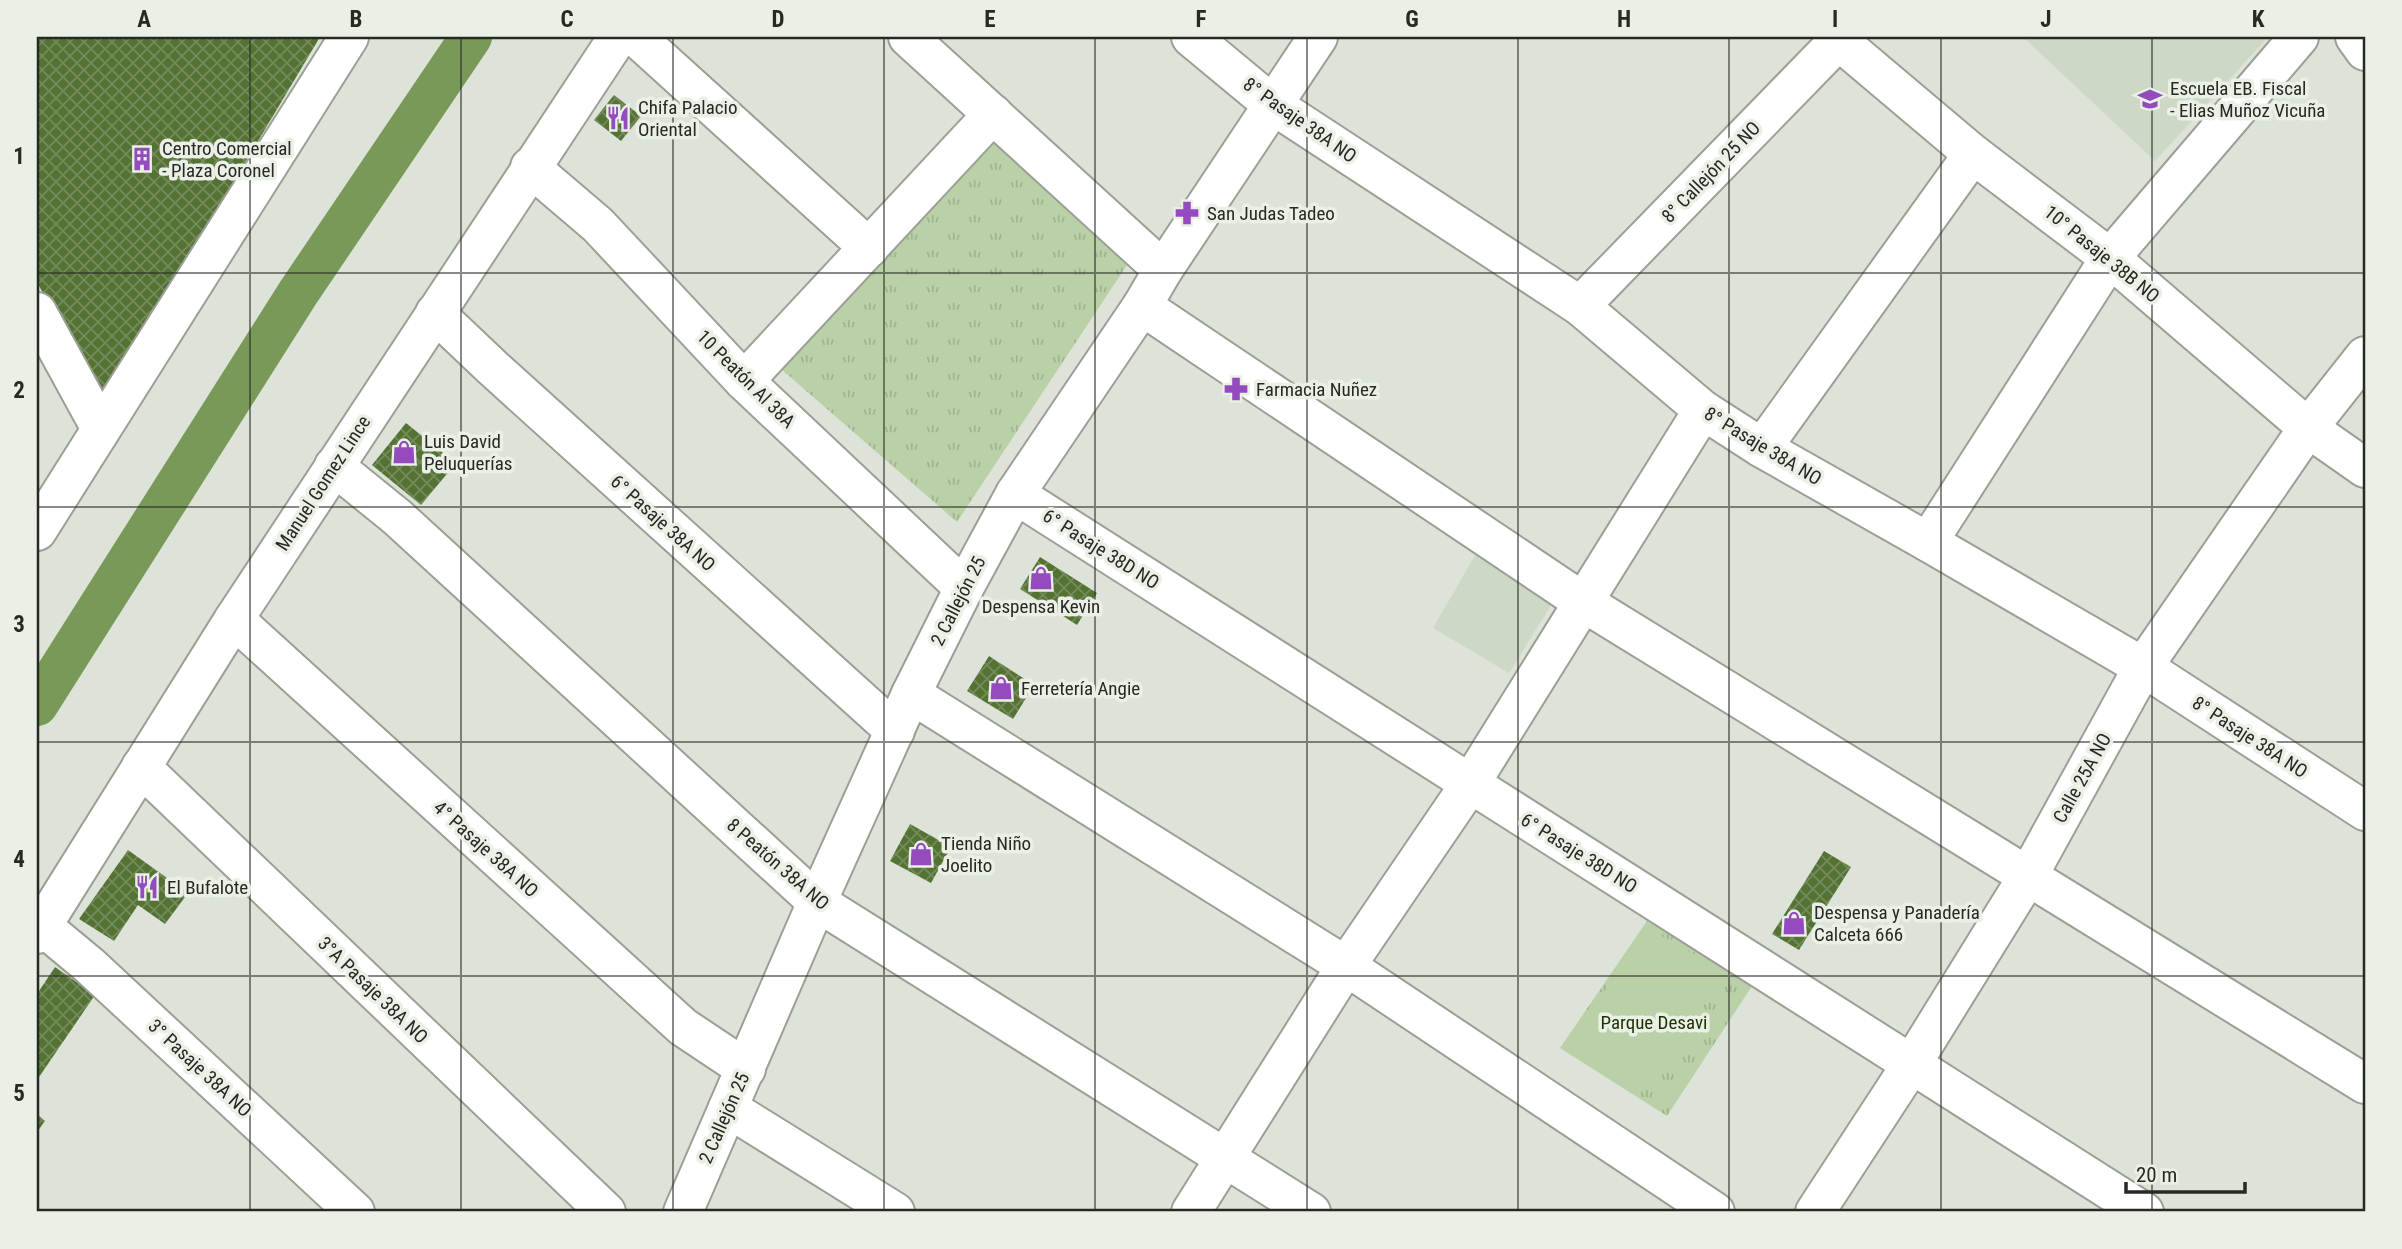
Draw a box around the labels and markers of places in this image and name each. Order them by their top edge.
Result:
place label: Escuela EB. Fiscal - Elias Muñoz Vicuña [2170,77,2325,122]
school or university icon: Escuela EB. Fiscal - Elias Muñoz Vicuña [2136,85,2164,113]
place label: Chifa Palacio Oriental [638,96,737,141]
restaurant icon: Chifa Palacio Oriental [604,104,632,132]
place label: Centro Comercial - Plaza Coronel [162,137,292,182]
building icon: Centro Comercial - Plaza Coronel [128,145,156,173]
pharmacy icon: San Judas Tadeo [1173,199,1201,227]
place label: San Judas Tadeo [1207,202,1335,225]
pharmacy icon: Farmacia Nuñez [1222,375,1250,403]
place label: Farmacia Nuñez [1256,378,1377,401]
place label: Luis David Peluquerías [424,430,513,475]
shop icon: Luis David Peluquerías [390,438,418,466]
shop icon: Despensa Kevin [1027,564,1055,592]
place label: Despensa Kevin [982,595,1100,618]
shop icon: Ferretería Angie [987,674,1015,702]
place label: Ferretería Angie [1021,677,1140,700]
place label: Tienda Niño Joelito [941,832,1031,877]
shop icon: Tienda Niño Joelito [907,840,935,868]
restaurant icon: El Bufalote [133,873,161,901]
place label: El Bufalote [167,876,248,899]
place label: Despensa y Panadería Calceta 666 [1814,901,1980,946]
shop icon: Despensa y Panadería Calceta 666 [1780,909,1808,937]

